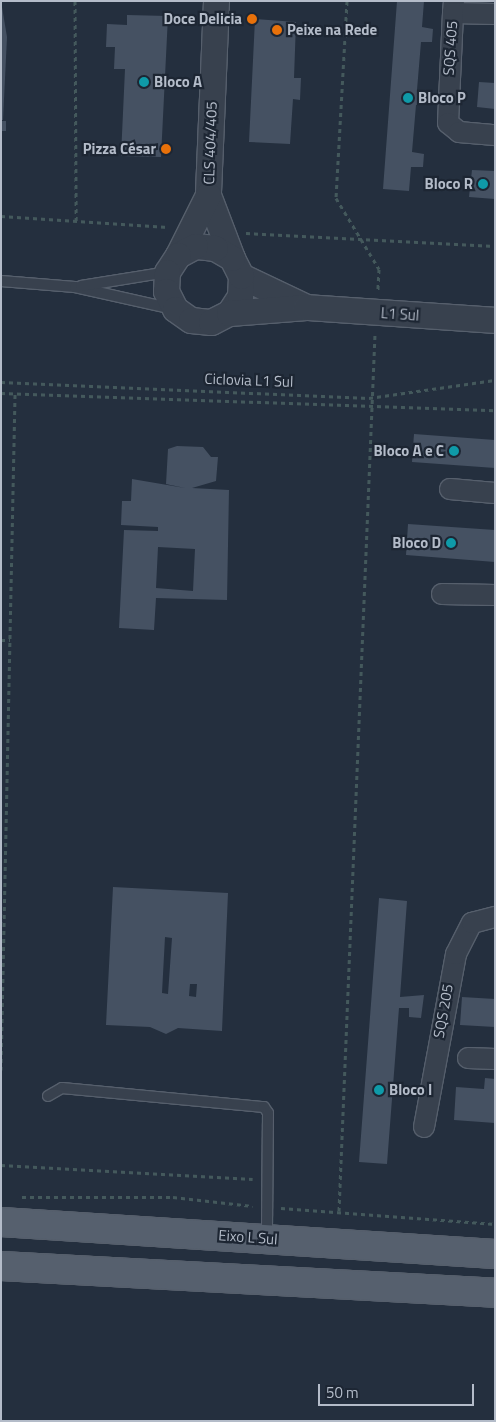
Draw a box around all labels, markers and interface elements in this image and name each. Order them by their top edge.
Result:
place label: Doce Delicia [164,10,242,28]
marker: Doce Delicia [246,13,258,25]
street label: SQS 405 [439,20,461,76]
place label: Peixe na Rede [287,21,377,39]
marker: Peixe na Rede [271,24,283,36]
place label: Bloco A [154,73,202,91]
marker: Bloco A [138,76,150,88]
place label: Bloco P [418,89,466,107]
marker: Bloco P [402,92,414,104]
street label: CLS 404/405 [200,101,220,185]
place label: Pizza César [83,140,156,158]
marker: Pizza César [160,143,172,155]
place label: Bloco R [425,175,473,193]
marker: Bloco R [477,178,489,190]
street label: L1 Sul [380,304,420,324]
street label: Ciclovia L1 Sul [204,369,294,391]
place label: Bloco A e C [374,442,444,460]
marker: Bloco A e C [448,445,460,457]
place label: Bloco D [392,534,441,552]
marker: Bloco D [445,537,457,549]
street label: SQS 205 [429,983,457,1039]
place label: Bloco I [389,1081,432,1099]
marker: Bloco I [373,1084,385,1096]
street label: Eixo L Sul [218,1226,278,1248]
scale bar [321,1374,477,1406]
text: 50 m [326,1381,359,1404]

